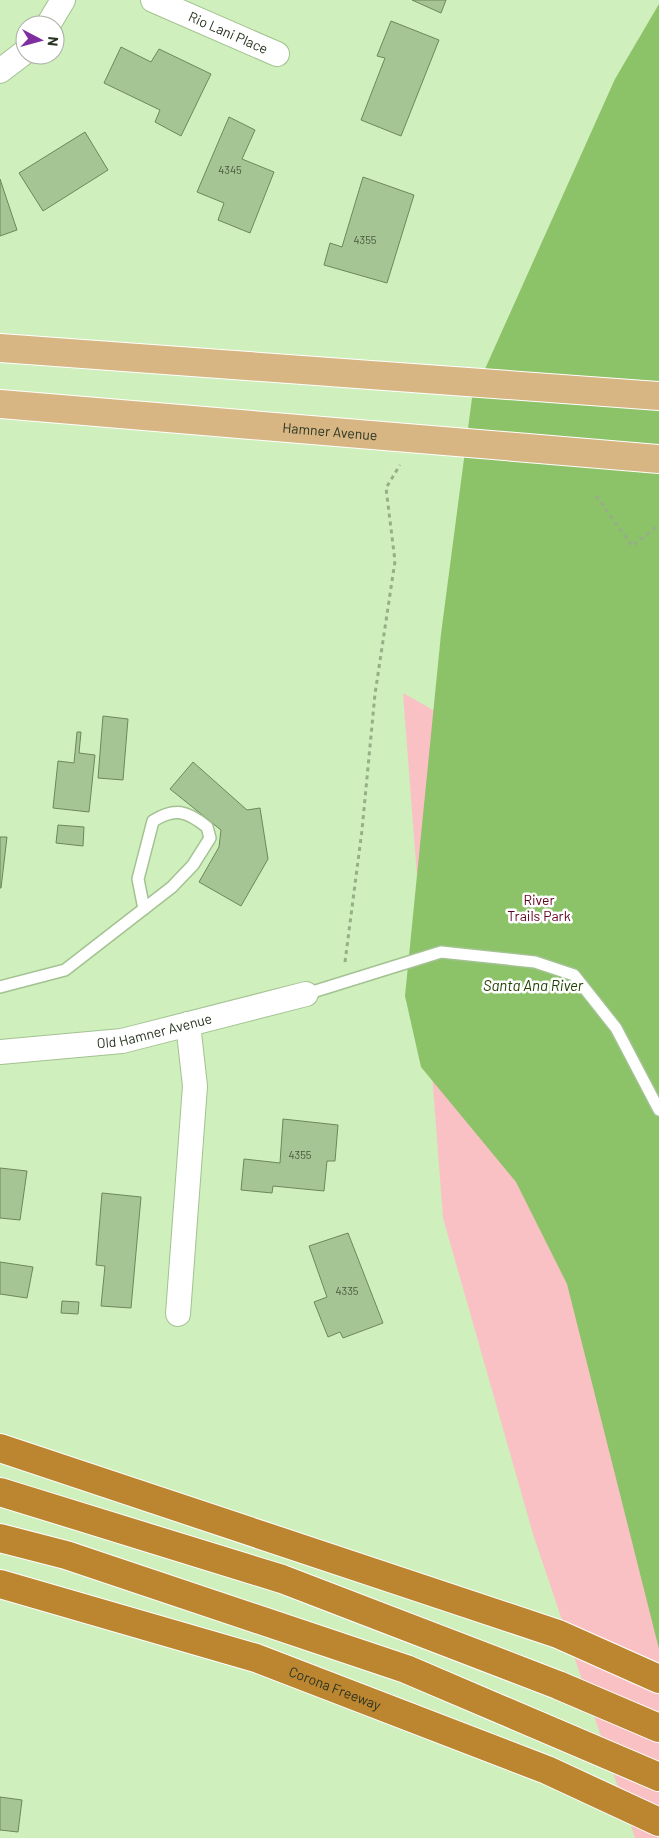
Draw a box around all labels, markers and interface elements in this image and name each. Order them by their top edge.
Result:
street label: Rio Lani Place [186,8,271,57]
north arrow [15,15,65,65]
text: N [44,36,62,47]
house number: 4345 [218,163,242,176]
house number: 4355 [353,233,377,246]
street label: Hamner Avenue [282,419,378,443]
park label: River Trails Park [507,891,571,924]
water label: Santa Ana River [483,976,584,994]
street label: Old Hamner Avenue [96,1009,213,1051]
house number: 4355 [288,1148,312,1161]
house number: 4335 [335,1284,359,1297]
street label: Corona Freeway [287,1662,384,1714]

